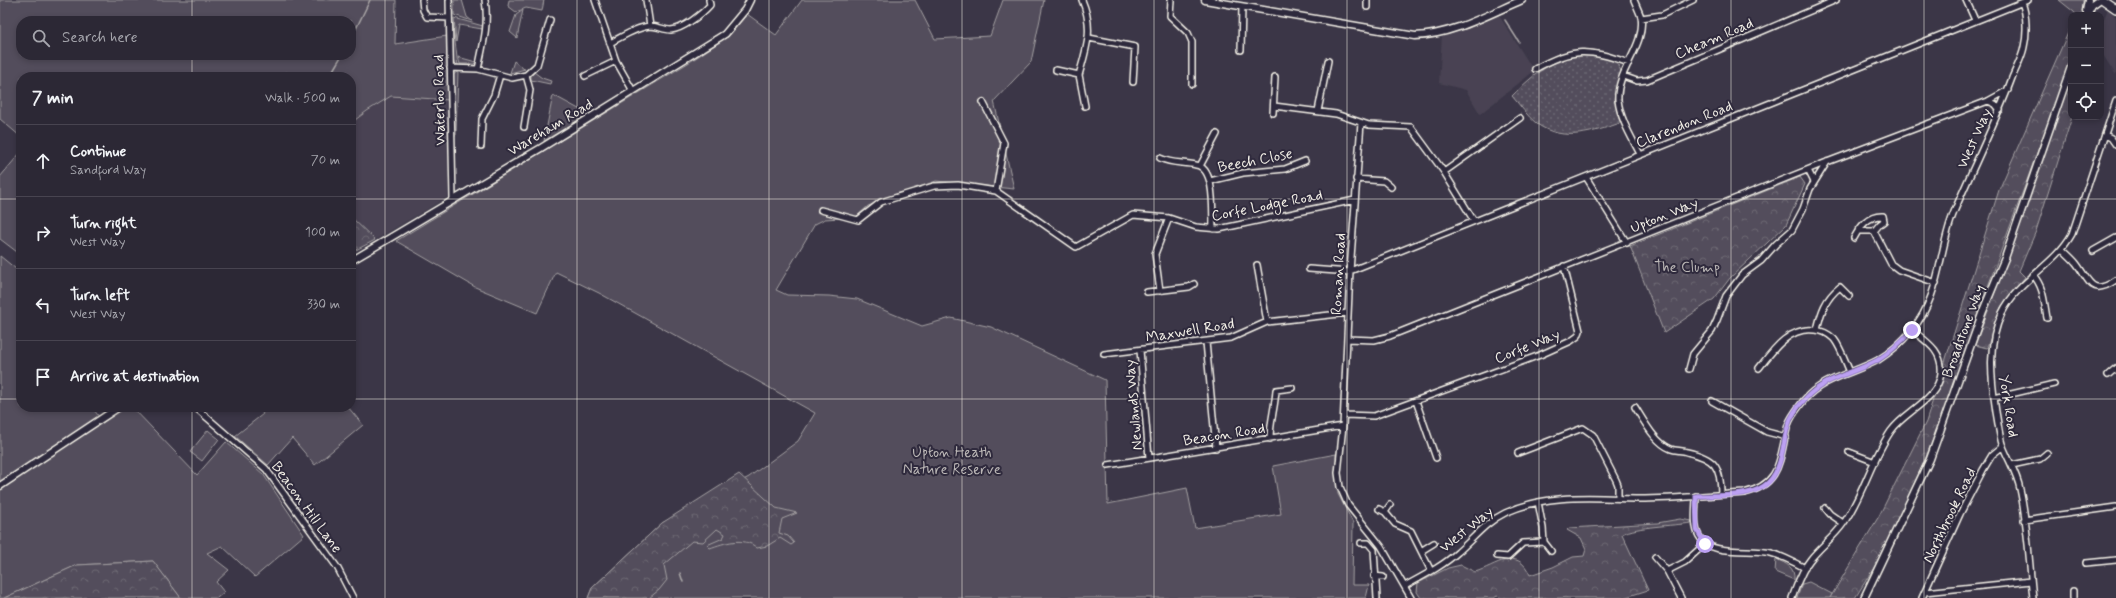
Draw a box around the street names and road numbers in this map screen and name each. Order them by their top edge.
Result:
street label: Cheam Road [1672,13,1757,64]
street label: Waterloo Road [429,54,451,146]
street label: Wareham Road [504,95,597,161]
street label: Clarendon Road [1633,96,1736,153]
street label: West Way [1953,105,1997,172]
street label: Beech Close [1216,144,1295,178]
street label: Corfe Lodge Road [1210,185,1325,228]
street label: Upton Way [1627,193,1702,239]
street label: Roman Road [1327,232,1351,316]
street label: Broadstone Way [1938,282,1990,381]
street label: Maxwell Road [1144,314,1236,348]
street label: Corfe Way [1492,325,1563,369]
street label: Newlands Way [1120,358,1148,451]
street label: York Road [1993,373,2023,439]
street label: Beacon Road [1182,419,1267,451]
street label: Beacon Hill Lane [266,458,346,558]
street label: Northbrook Road [1918,465,1982,566]
street label: West Way [1436,502,1498,558]

